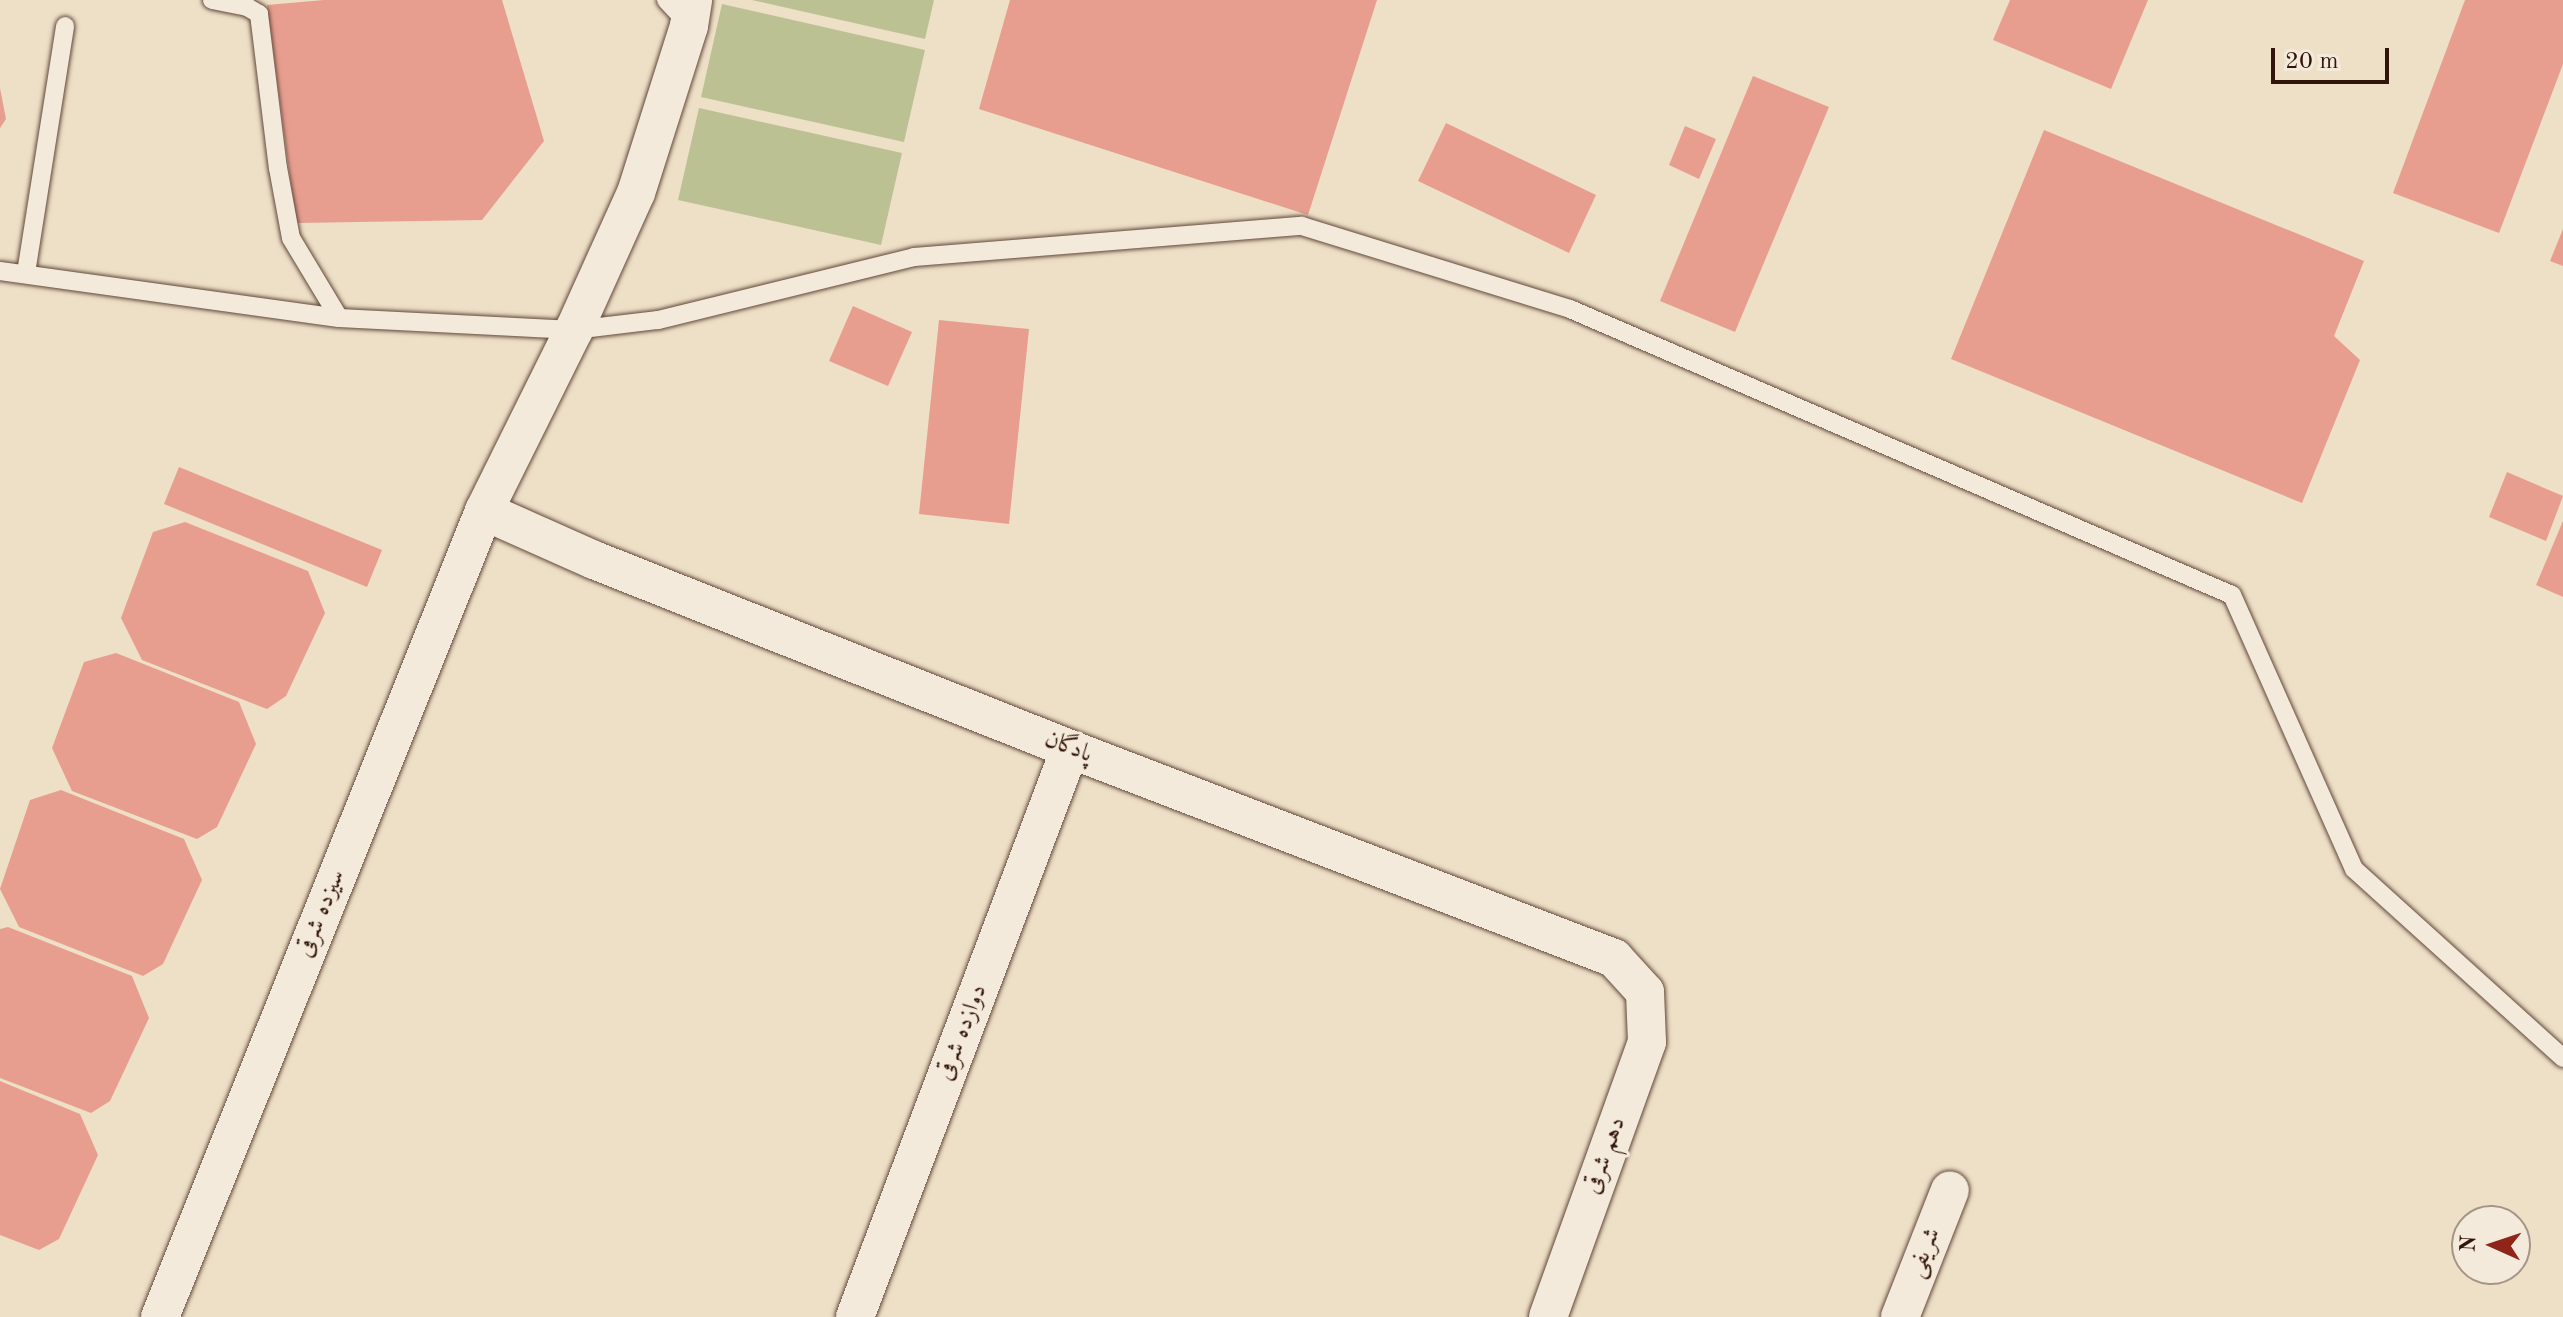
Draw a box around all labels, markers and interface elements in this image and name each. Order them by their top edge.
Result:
scale bar [2275,32,2393,82]
text: 20 m [2285,50,2339,74]
street label: پادگان [1040,726,1096,770]
street label: سیزده شرقی [291,866,353,962]
street label: دوازده شرقی [932,981,994,1085]
street label: دهم شرقی [1579,1114,1633,1198]
north arrow [2451,1205,2531,1285]
street label: شریفی [1902,1224,1948,1282]
text: N [2458,1235,2480,1253]

